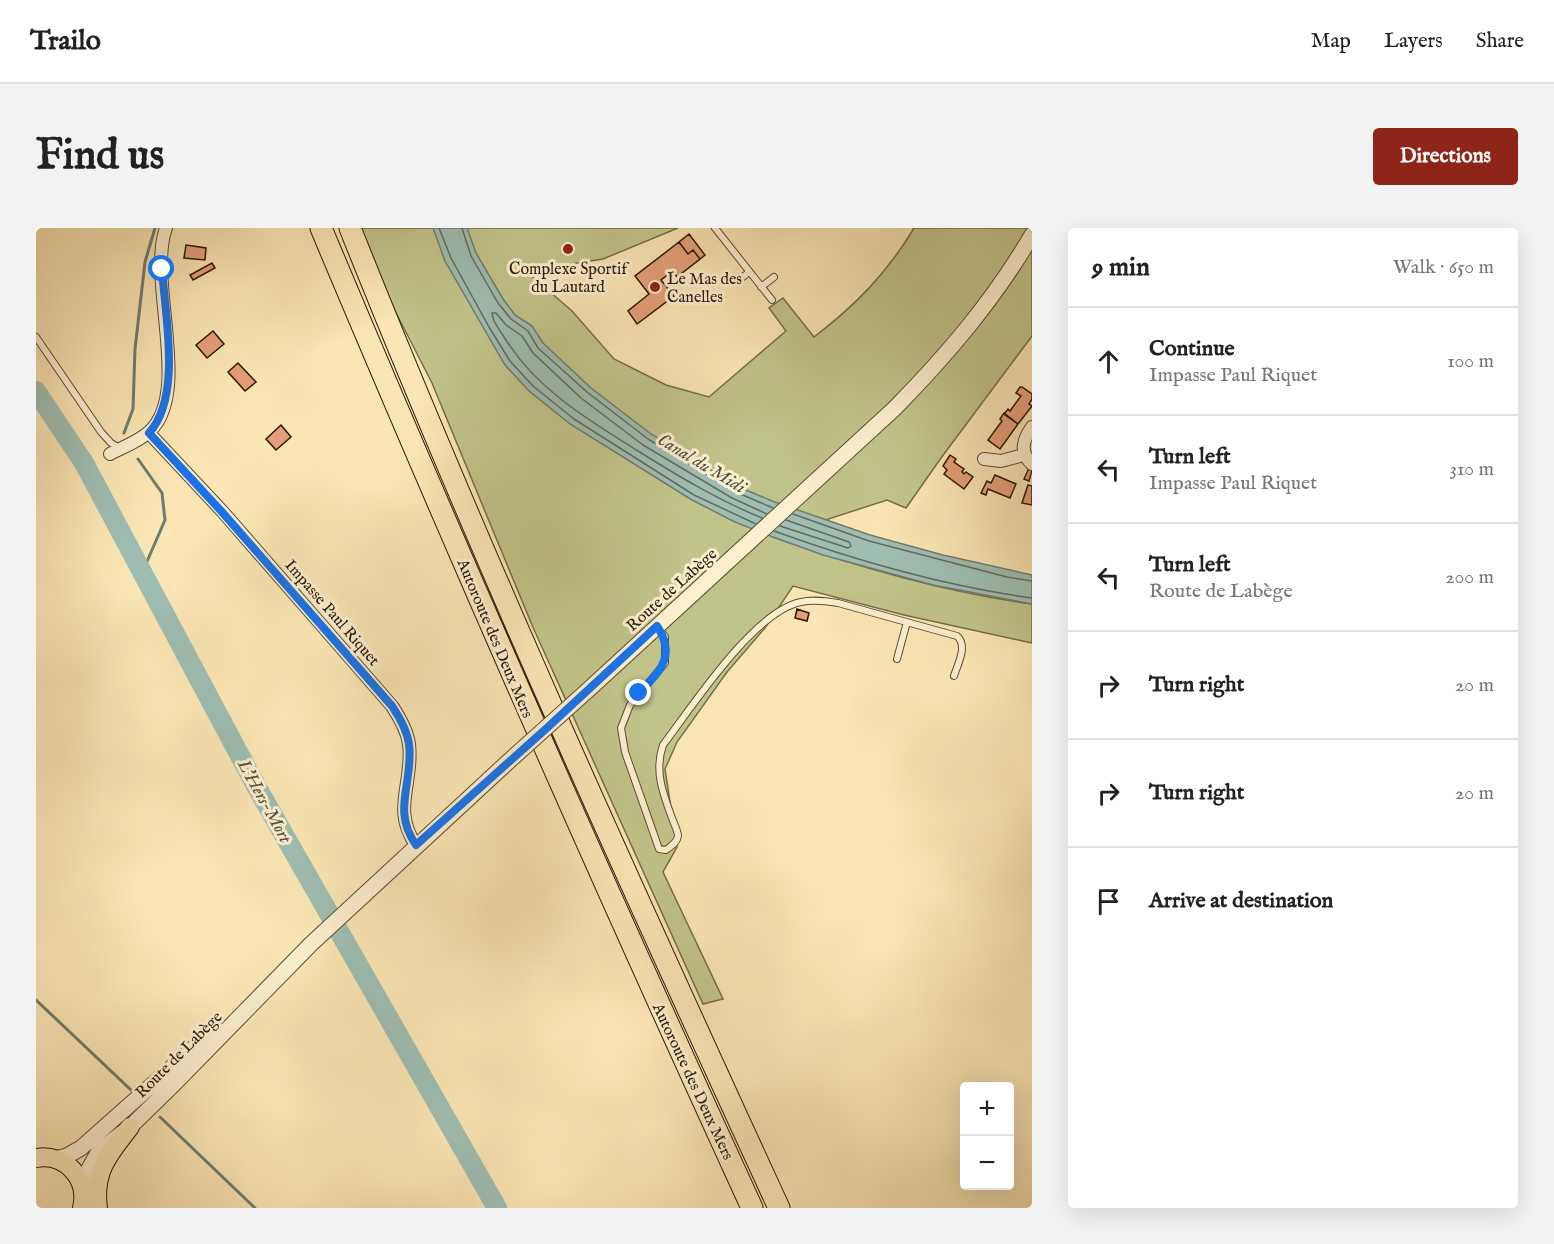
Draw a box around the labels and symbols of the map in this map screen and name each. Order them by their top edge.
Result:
marker: Complexe Sportif du Lautard [561,242,575,256]
route start [148,255,174,281]
place label: Complexe Sportif du Lautard [509,260,630,298]
place label: Le Mas des Canelles [667,270,742,308]
marker: Le Mas des Canelles [648,280,662,294]
water label: Canal du Midi [653,429,751,501]
street label: Route de Labège [623,545,722,636]
street label: Autoroute des Deux Mers [451,555,537,722]
street label: Impasse Paul Riquet [280,556,383,671]
route end [625,679,651,705]
water label: L'Hers-Mort [231,755,297,849]
street label: Autoroute des Deux Mers [647,999,737,1164]
street label: Route de Labège [132,1008,227,1103]

